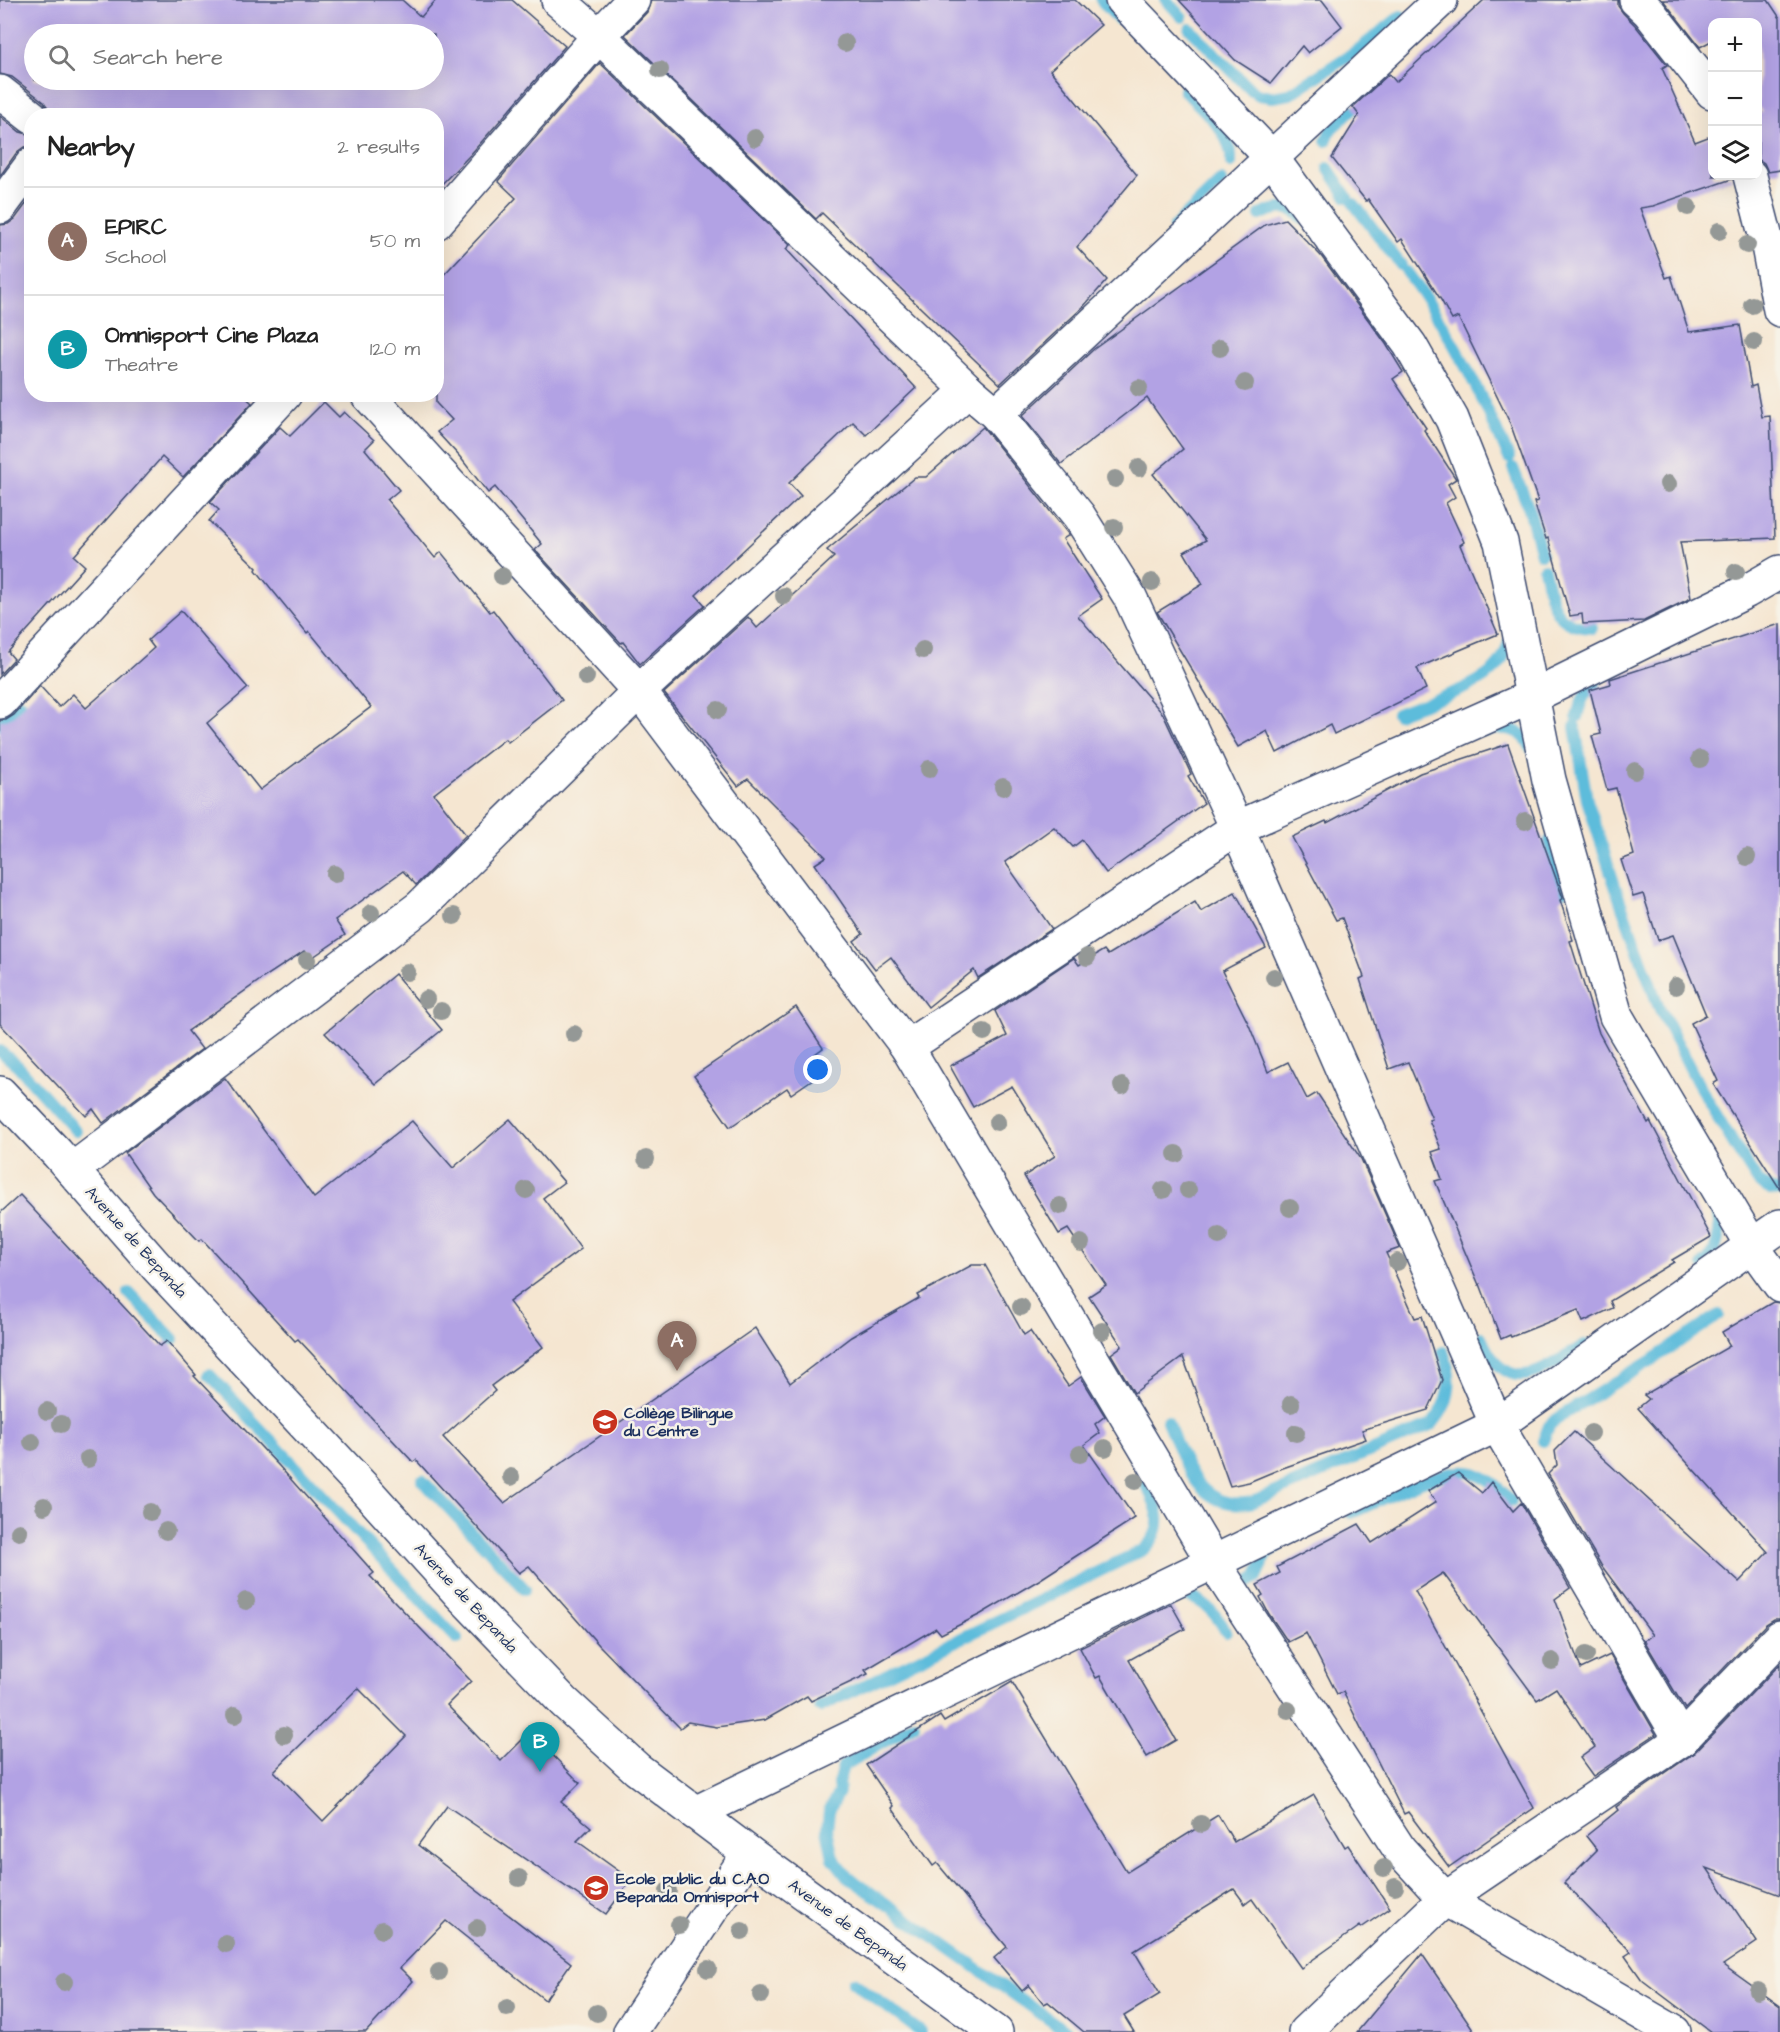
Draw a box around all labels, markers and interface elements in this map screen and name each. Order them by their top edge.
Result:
map controls [1708,18,1762,180]
button: + [1708,18,1762,72]
search box [24,24,444,90]
icon: search [45,41,78,74]
text: Search here [93,42,223,73]
button: − [1708,72,1762,126]
button: layers [1708,126,1762,180]
text: Nearby [48,129,135,165]
text: 2 results [337,133,420,161]
text: EPIRC [105,212,167,243]
text: A [61,227,74,255]
text: 50 m [370,227,420,255]
text: School [105,243,166,271]
text: Omnisport Cine Plaza [105,320,318,351]
text: B [60,335,75,363]
text: 120 m [370,335,420,363]
text: Theatre [105,351,178,379]
your location [803,1055,832,1084]
street label: Avenue de Bepanda [80,1181,192,1303]
pin: A [658,1322,696,1371]
place label: Collège Bilingue du Centre [623,1402,733,1442]
school or university icon: Collège Bilingue du Centre [590,1407,620,1437]
street label: Avenue de Bepanda [409,1538,523,1658]
pin: B [520,1722,560,1772]
place label: Ecole public du C.A.O Bepanda Omnisport [616,1868,769,1908]
school or university icon: Ecole public du C.A.O Bepanda Omnisport [581,1873,611,1903]
street label: Avenue de Bepanda [784,1874,912,1976]

